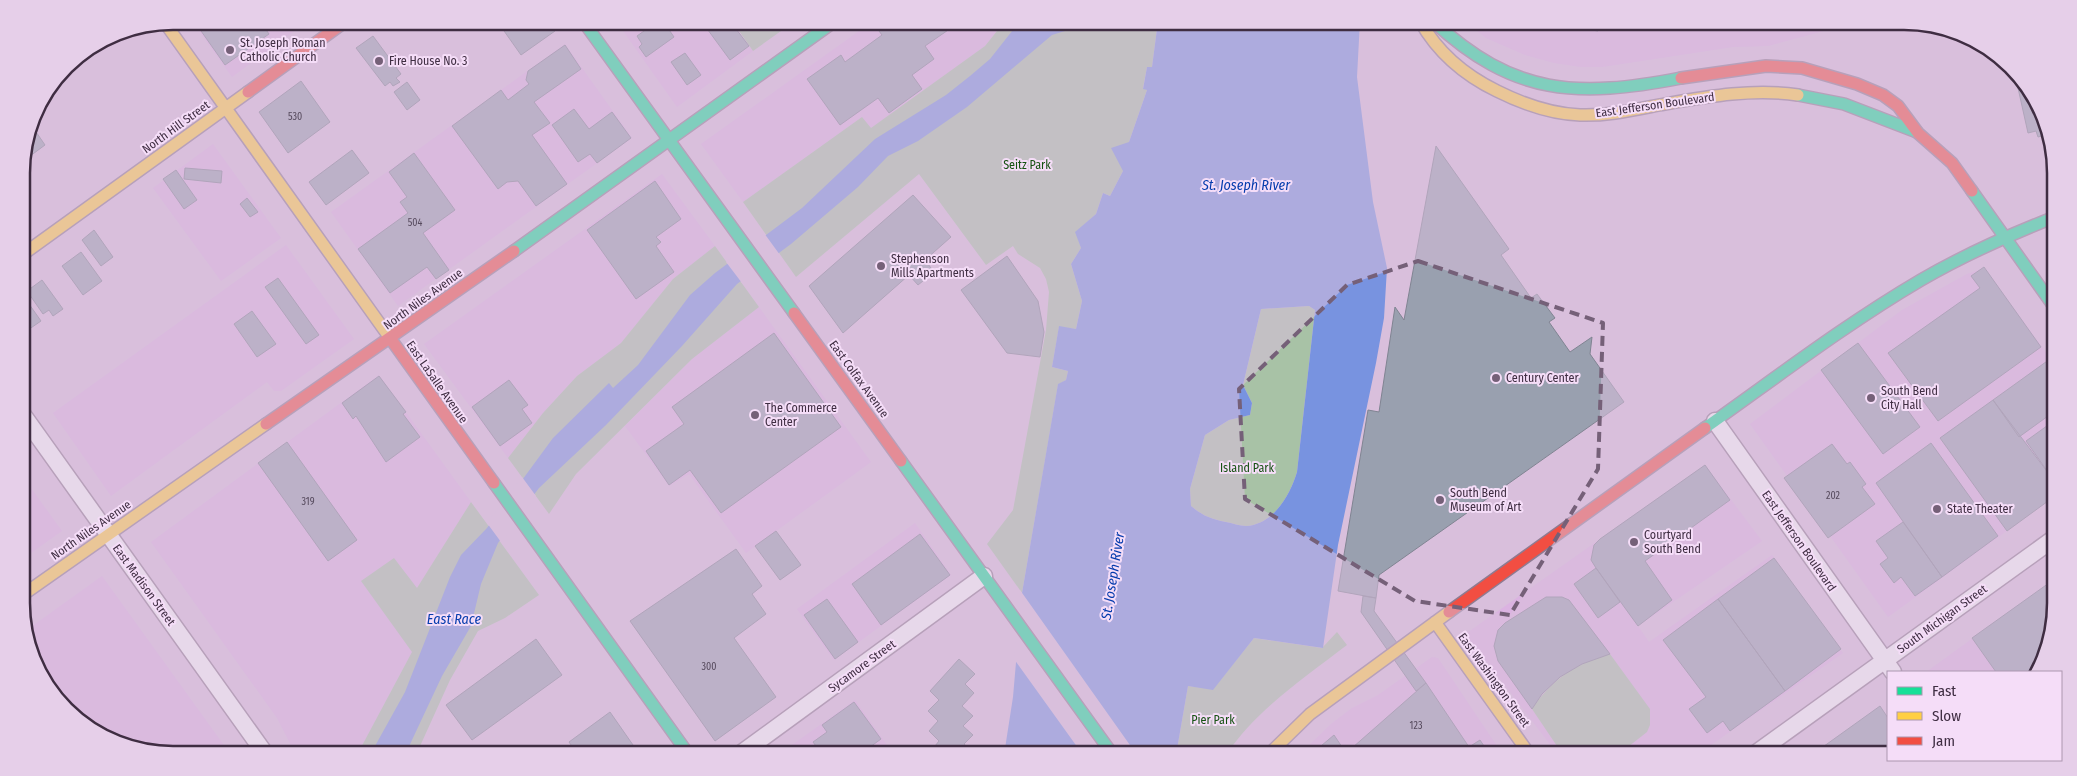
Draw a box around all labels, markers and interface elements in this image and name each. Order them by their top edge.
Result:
place label: St. Joseph Roman Catholic Church [240,36,326,64]
marker: St. Joseph Roman Catholic Church [224,44,236,56]
place label: Fire House No. 3 [389,54,467,68]
marker: Fire House No. 3 [373,55,385,67]
street label: East Jefferson Boulevard [1595,90,1715,120]
street label: North Hill Street [140,98,212,156]
house number: 530 [288,111,302,123]
park label: Seitz Park [1003,158,1051,172]
water label: St. Joseph River [1201,177,1291,194]
house number: 504 [408,217,422,229]
place label: Stephenson Mills Apartments [891,252,974,280]
marker: Stephenson Mills Apartments [875,260,887,272]
street label: North Niles Avenue [381,266,465,332]
street label: East LaSalle Avenue [403,338,471,426]
street label: East Colfax Avenue [826,338,892,420]
place label: Century Center [1506,371,1579,385]
marker: Century Center [1490,372,1502,384]
place label: South Bend City Hall [1881,384,1938,412]
marker: South Bend City Hall [1865,392,1877,404]
place label: The Commerce Center [765,401,837,429]
marker: The Commerce Center [749,409,761,421]
park label: Island Park [1220,461,1274,475]
place label: South Bend Museum of Art [1450,486,1521,514]
street label: East Jefferson Boulevard [1759,488,1839,594]
house number: 202 [1826,490,1841,502]
marker: South Bend Museum of Art [1434,494,1446,506]
house number: 319 [301,496,315,508]
street label: North Niles Avenue [48,497,134,563]
place label: State Theater [1947,502,2013,516]
marker: State Theater [1931,503,1943,515]
place label: Courtyard South Bend [1644,528,1701,556]
water label: St. Joseph River [1098,530,1128,622]
marker: Courtyard South Bend [1628,536,1640,548]
street label: East Madison Street [110,542,178,628]
street label: South Michigan Street [1894,582,1990,656]
water label: East Race [427,611,482,628]
street label: East Washington Street [1455,630,1533,730]
street label: Sycamore Street [826,637,898,695]
house number: 300 [702,661,716,673]
legend [1887,671,2062,761]
text: Fast [1932,682,1956,700]
text: Slow [1932,707,1961,725]
park label: Pier Park [1191,713,1235,727]
house number: 123 [1410,720,1423,732]
text: Jam [1932,732,1955,750]

